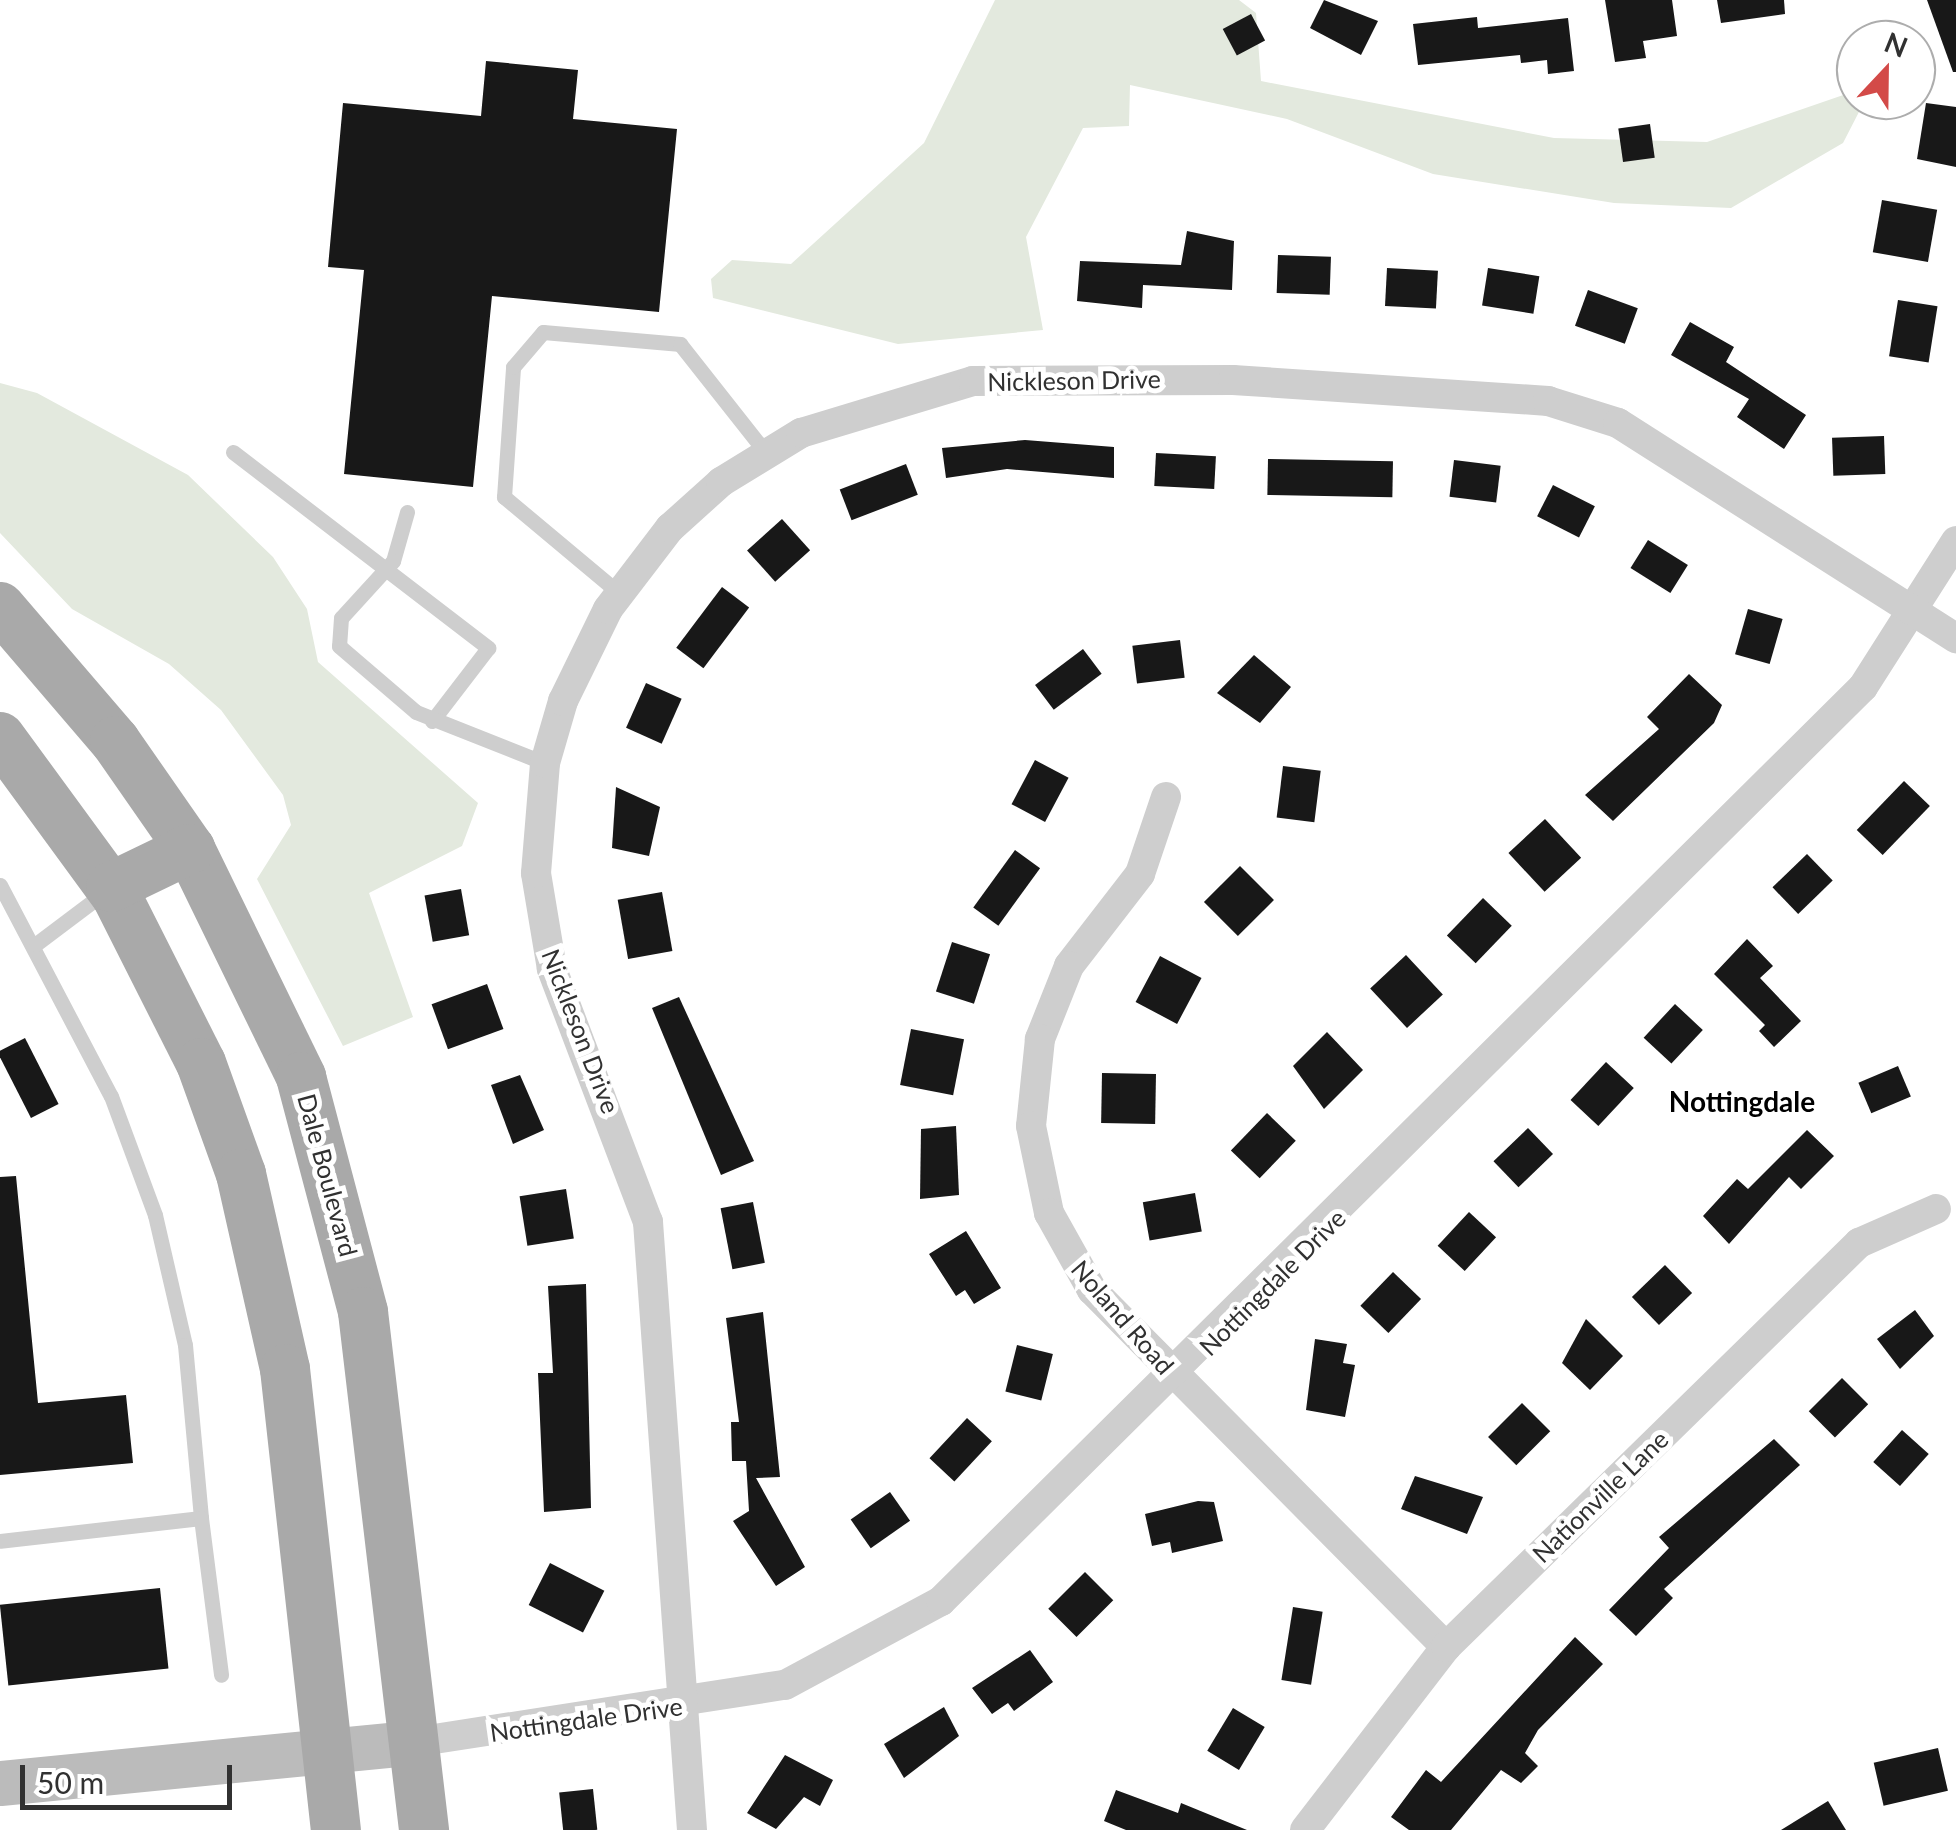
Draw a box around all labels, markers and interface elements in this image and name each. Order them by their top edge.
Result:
north arrow [1836,20,1936,120]
text: N [1880,24,1913,64]
street label: Nickleson Drive [987,363,1161,397]
street label: Nickleson Drive [536,945,626,1117]
district label: Nottingdale [1669,1084,1815,1118]
street label: Dale Boulevard [292,1090,364,1260]
street label: Nottingdale Drive [1193,1203,1351,1361]
street label: Noland Road [1065,1254,1181,1380]
street label: Nationville Lane [1526,1424,1674,1568]
street label: Nottingdale Drive [488,1691,684,1747]
scale bar [25,1745,238,1807]
text: 50 m [37,1764,104,1800]

